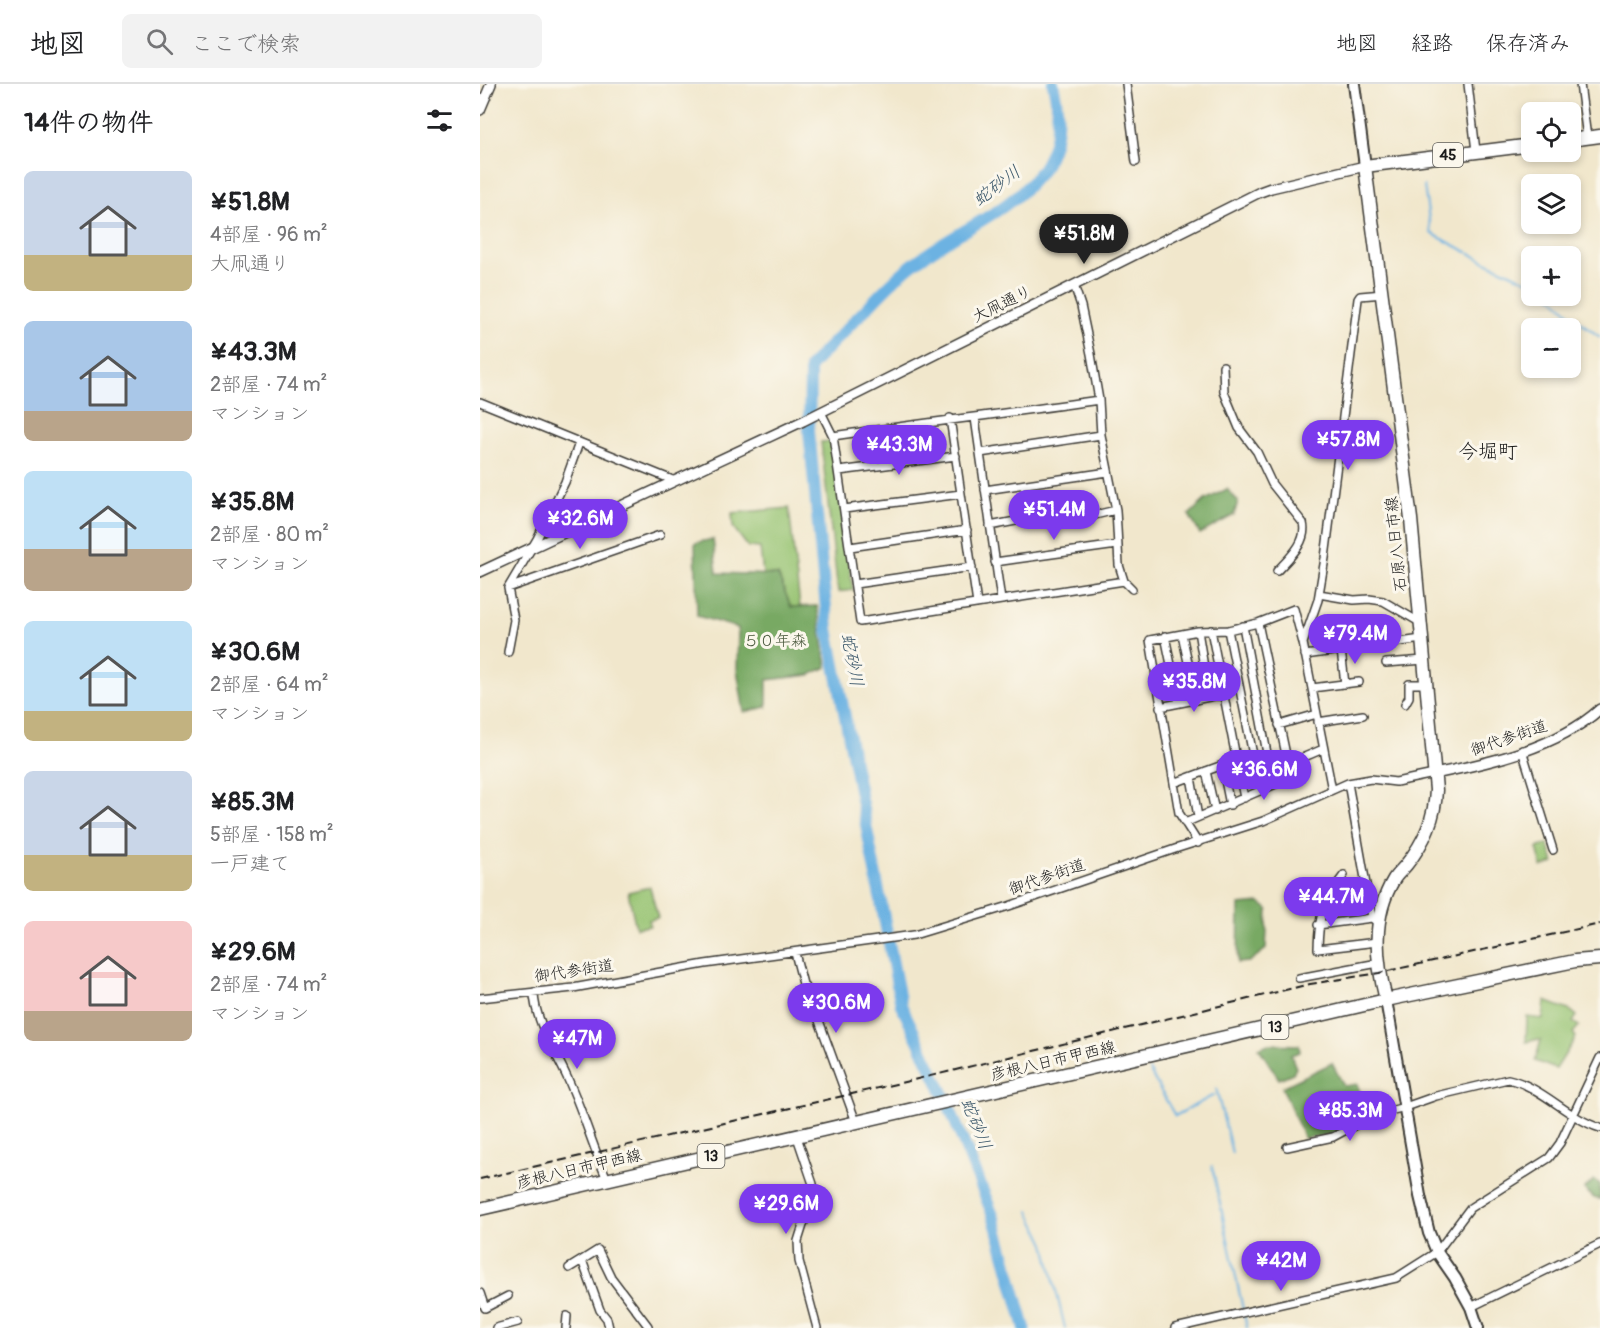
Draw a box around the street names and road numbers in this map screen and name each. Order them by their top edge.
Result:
road number: 45 [1433,143,1463,167]
street label: 大凧通り [969,281,1035,327]
street label: 石原八日市線 [1381,495,1411,593]
street label: 御代参街道 [1468,716,1550,760]
street label: 御代参街道 [1006,855,1088,899]
street label: 御代参街道 [533,956,615,986]
road number: 13 [1262,1015,1288,1039]
street label: 彦根八日市甲西線 [988,1037,1118,1085]
road number: 13 [698,1144,724,1168]
street label: 彦根八日市甲西線 [514,1145,644,1193]

